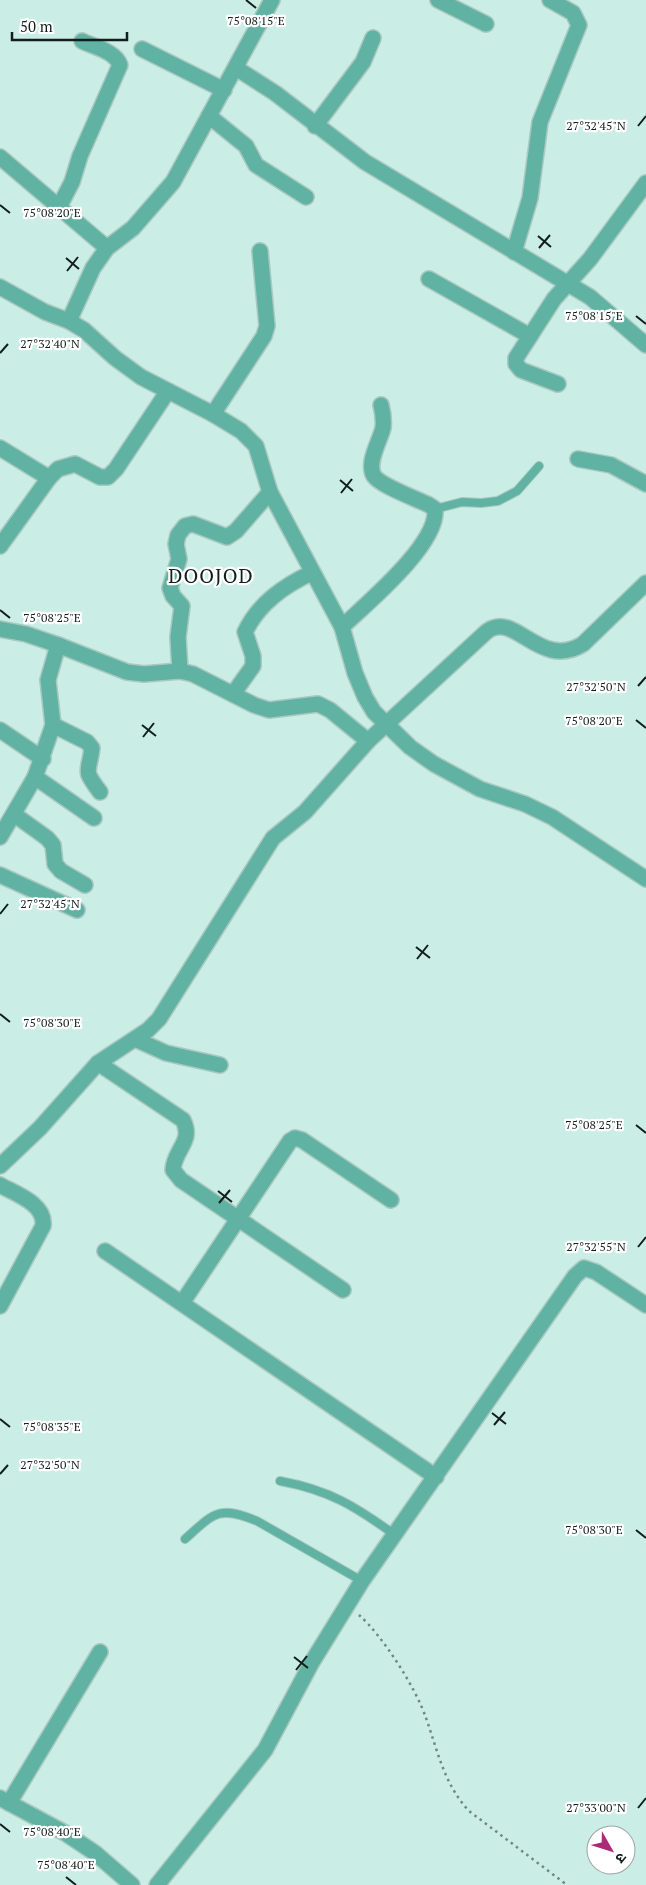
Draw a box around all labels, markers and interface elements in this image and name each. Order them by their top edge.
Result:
scale bar [12,10,128,42]
text: 75°08'15"E [227,13,285,28]
text: 50 m [20,16,53,36]
text: 27°32'45"N [566,118,626,133]
text: 75°08'20"E [23,205,81,220]
text: 75°08'15"E [565,308,623,323]
text: 27°32'40"N [20,336,80,351]
district label: DOOJOD [168,562,254,589]
text: 75°08'25"E [23,610,81,625]
text: 27°32'50"N [566,679,626,694]
text: 75°08'20"E [565,713,623,728]
text: 27°32'45"N [20,896,80,911]
text: 75°08'30"E [23,1015,81,1030]
text: 75°08'25"E [565,1117,623,1132]
text: 27°32'55"N [566,1239,626,1254]
text: 75°08'35"E [23,1419,81,1434]
text: 27°32'50"N [20,1457,80,1472]
text: 75°08'30"E [565,1522,623,1537]
text: 27°33'00"N [566,1800,626,1815]
text: 75°08'40"E [23,1824,81,1839]
north arrow [586,1825,636,1875]
text: उ [611,1849,631,1868]
text: 75°08'40"E [37,1857,95,1872]

